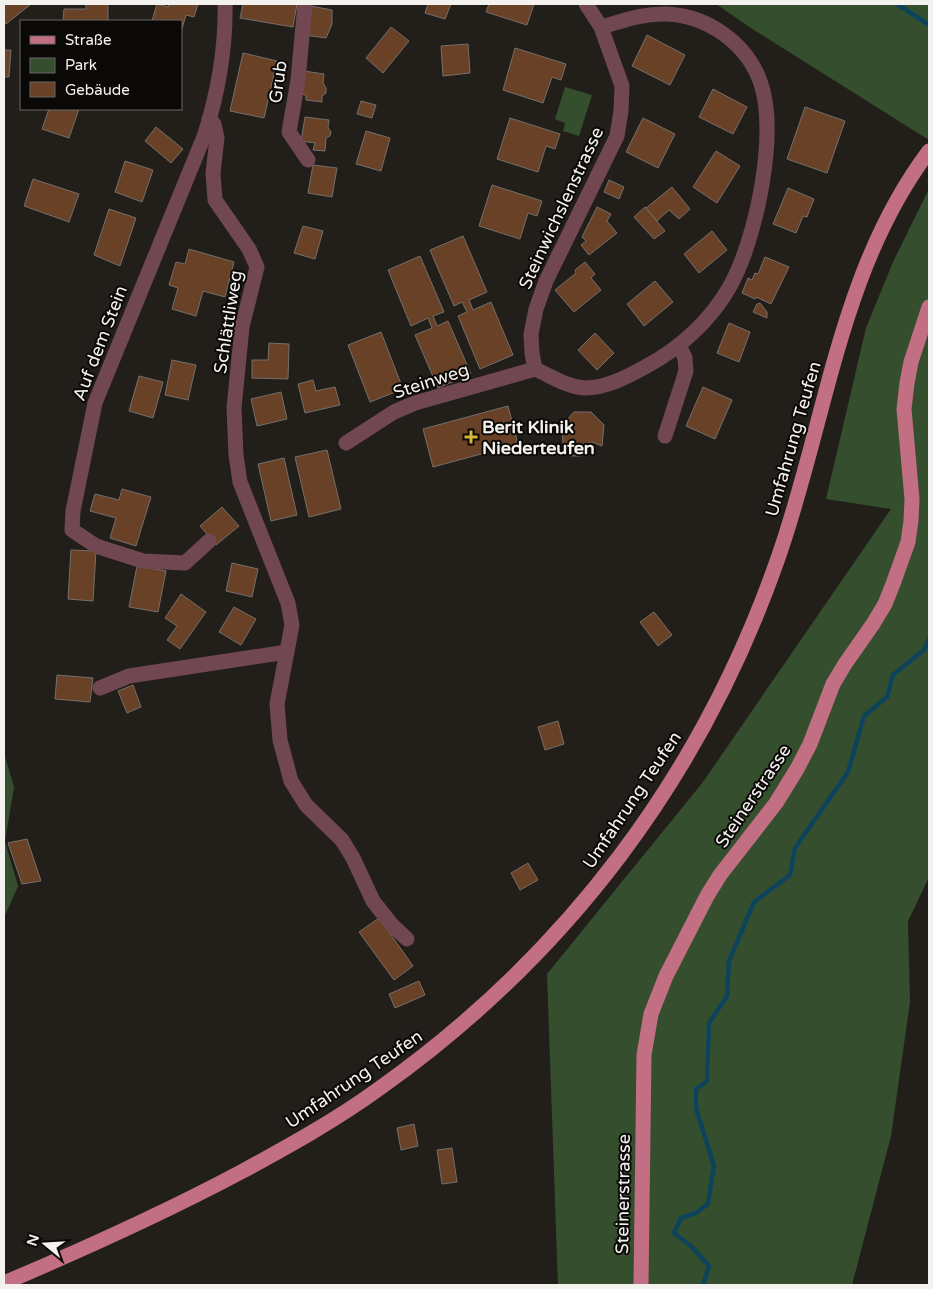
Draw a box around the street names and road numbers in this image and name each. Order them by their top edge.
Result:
street label: Grub [264,59,292,105]
street label: Steinwichslenstrasse [514,123,608,293]
street label: Schlättliweg [209,269,247,375]
street label: Auf dem Stein [68,282,132,404]
street label: Steinweg [390,358,472,404]
street label: Umfahrung Teufen [760,359,826,519]
street label: Umfahrung Teufen [578,727,686,873]
street label: Steinerstrasse [710,740,796,852]
street label: Umfahrung Teufen [281,1025,427,1133]
street label: Steinerstrasse [611,1134,635,1254]

